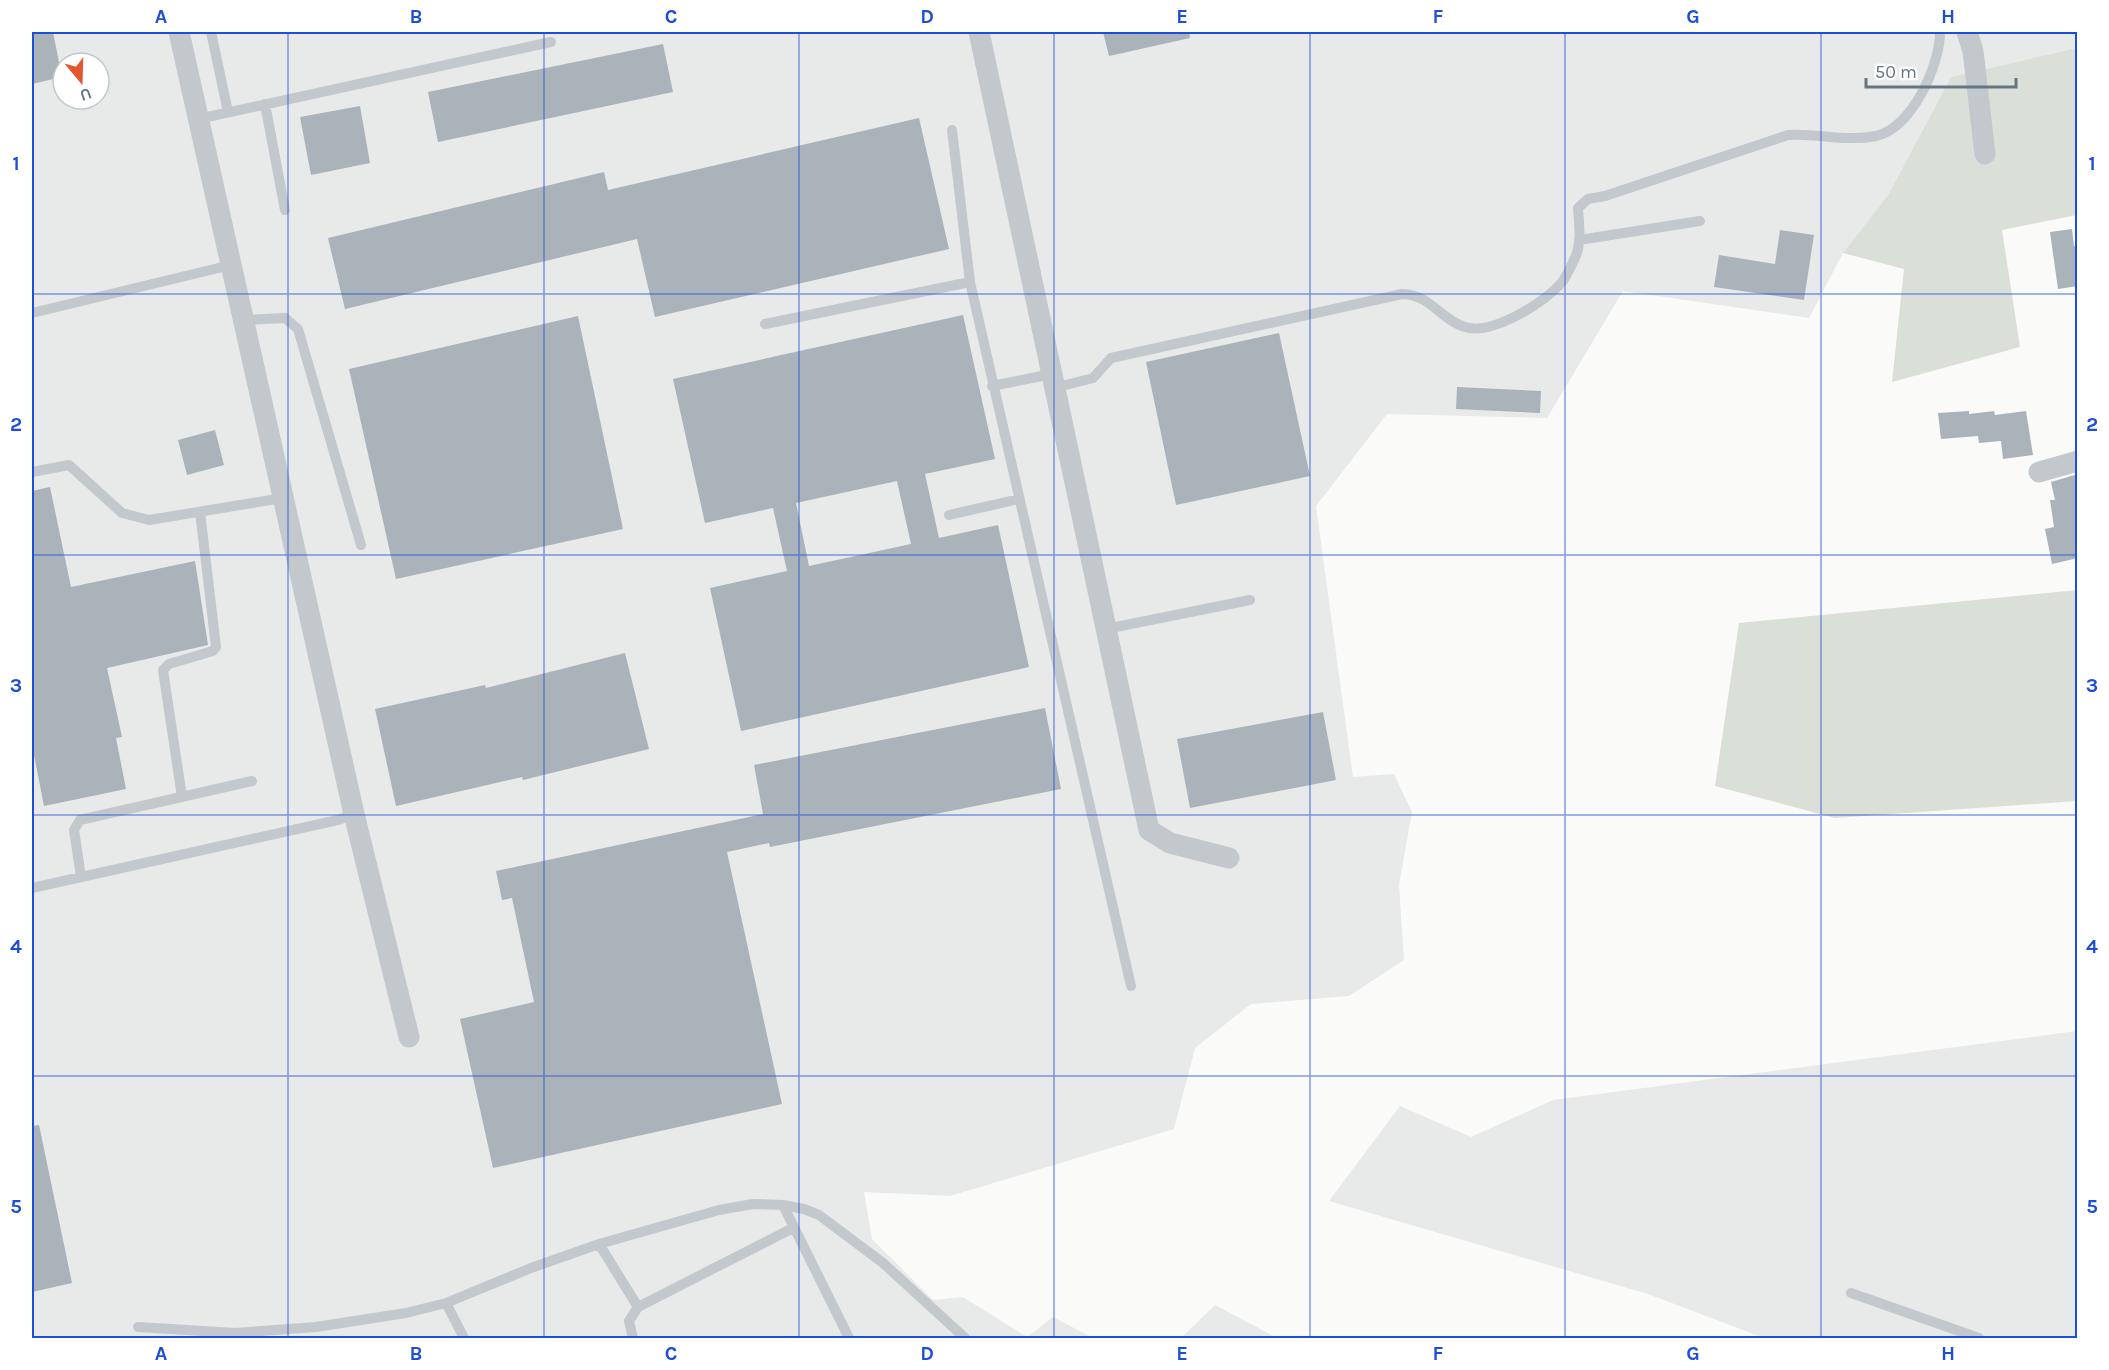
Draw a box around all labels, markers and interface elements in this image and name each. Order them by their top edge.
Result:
text: A [155,5,168,28]
text: B [410,5,422,28]
text: C [665,5,677,28]
text: D [920,5,934,28]
text: E [1176,5,1188,28]
text: F [1433,5,1444,28]
text: G [1686,5,1700,28]
text: H [1941,5,1955,28]
north arrow [51,51,111,111]
scale bar [1866,51,2016,89]
text: 50 m [1875,61,1917,83]
text: U [77,84,94,105]
text: 1 [12,152,20,175]
text: 1 [2088,152,2096,175]
text: 2 [10,413,22,436]
text: 2 [2086,413,2098,436]
text: 3 [10,674,22,697]
text: 3 [2086,674,2098,697]
text: 4 [10,935,22,958]
text: 4 [2086,935,2098,958]
text: 5 [10,1195,22,1218]
text: 5 [2086,1195,2098,1218]
text: A [155,1342,168,1365]
text: B [410,1342,422,1365]
text: C [665,1342,677,1365]
text: D [920,1342,934,1365]
text: E [1176,1342,1188,1365]
text: F [1433,1342,1444,1365]
text: G [1686,1342,1700,1365]
text: H [1941,1342,1955,1365]

